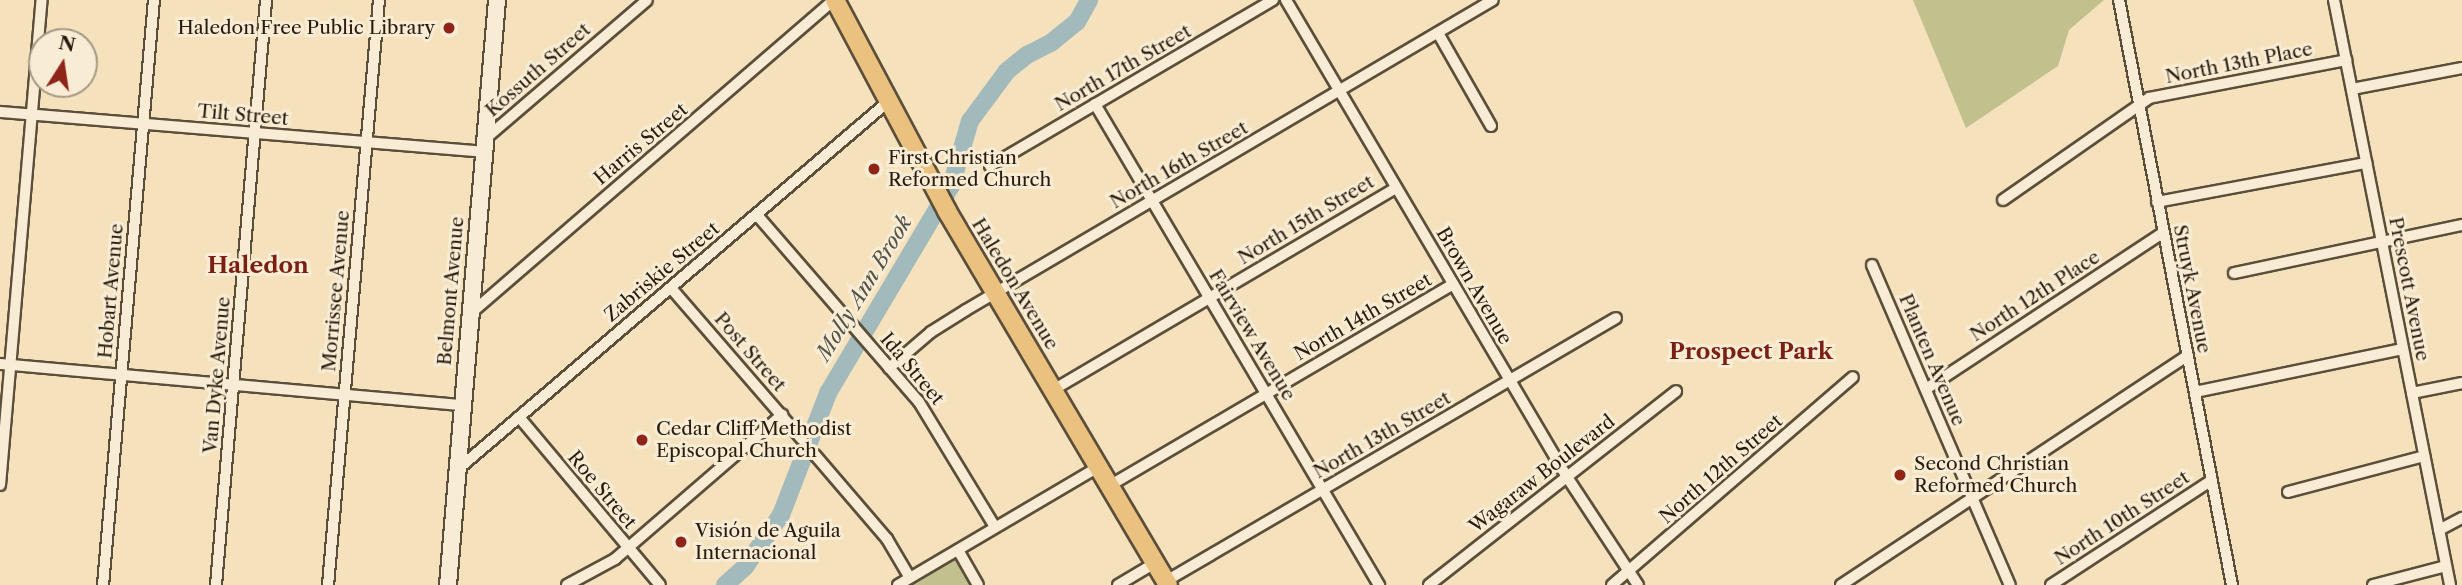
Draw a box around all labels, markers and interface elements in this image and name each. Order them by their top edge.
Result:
place label: Haledon Free Public Library [178,17,435,39]
street label: Kossuth Street [481,18,595,122]
marker: Haledon Free Public Library [441,20,457,36]
street label: North 17th Street [1051,20,1195,116]
north arrow [28,28,98,98]
text: N [57,31,78,57]
street label: North 13th Place [2163,38,2315,88]
street label: Harris Street [590,98,692,190]
street label: Tilt Street [197,100,289,130]
street label: North 16th Street [1106,116,1252,214]
place label: First Christian Reformed Church [888,147,1051,191]
marker: First Christian Reformed Church [866,161,882,177]
street label: North 15th Street [1234,170,1378,270]
street label: Morrissee Avenue [318,209,354,373]
water label: Molly Ann Brook [811,211,917,365]
street label: Haledon Avenue [967,214,1063,354]
street label: Belmont Avenue [433,215,469,367]
street label: Prescott Avenue [2384,215,2434,363]
street label: Zabriskie Street [600,217,724,327]
street label: Hobart Avenue [94,222,128,360]
street label: Struyk Avenue [2168,222,2216,356]
street label: Brown Avenue [1431,223,1517,349]
street label: North 12th Place [1966,246,2104,346]
district label: Haledon [207,251,309,279]
street label: Fairview Avenue [1204,265,1300,405]
street label: North 14th Street [1290,268,1436,366]
street label: Planten Avenue [1894,290,1970,430]
street label: Van Dyke Avenue [199,295,235,455]
street label: Post Street [709,308,791,396]
street label: Ida Street [875,328,949,410]
district label: Prospect Park [1669,337,1833,365]
street label: North 13th Street [1309,387,1455,483]
street label: Wagaraw Boulevard [1464,410,1620,538]
street label: North 12th Street [1655,410,1787,528]
place label: Cedar Cliff Methodist Episcopal Church [656,418,852,462]
marker: Cedar Cliff Methodist Episcopal Church [634,432,650,448]
street label: Roe Street [563,446,641,534]
place label: Second Christian Reformed Church [1914,453,2077,497]
street label: North 10th Street [2050,466,2194,570]
marker: Second Christian Reformed Church [1892,467,1908,483]
place label: Visión de Aguila Internacional [695,520,842,564]
marker: Visión de Aguila Internacional [673,534,689,550]

